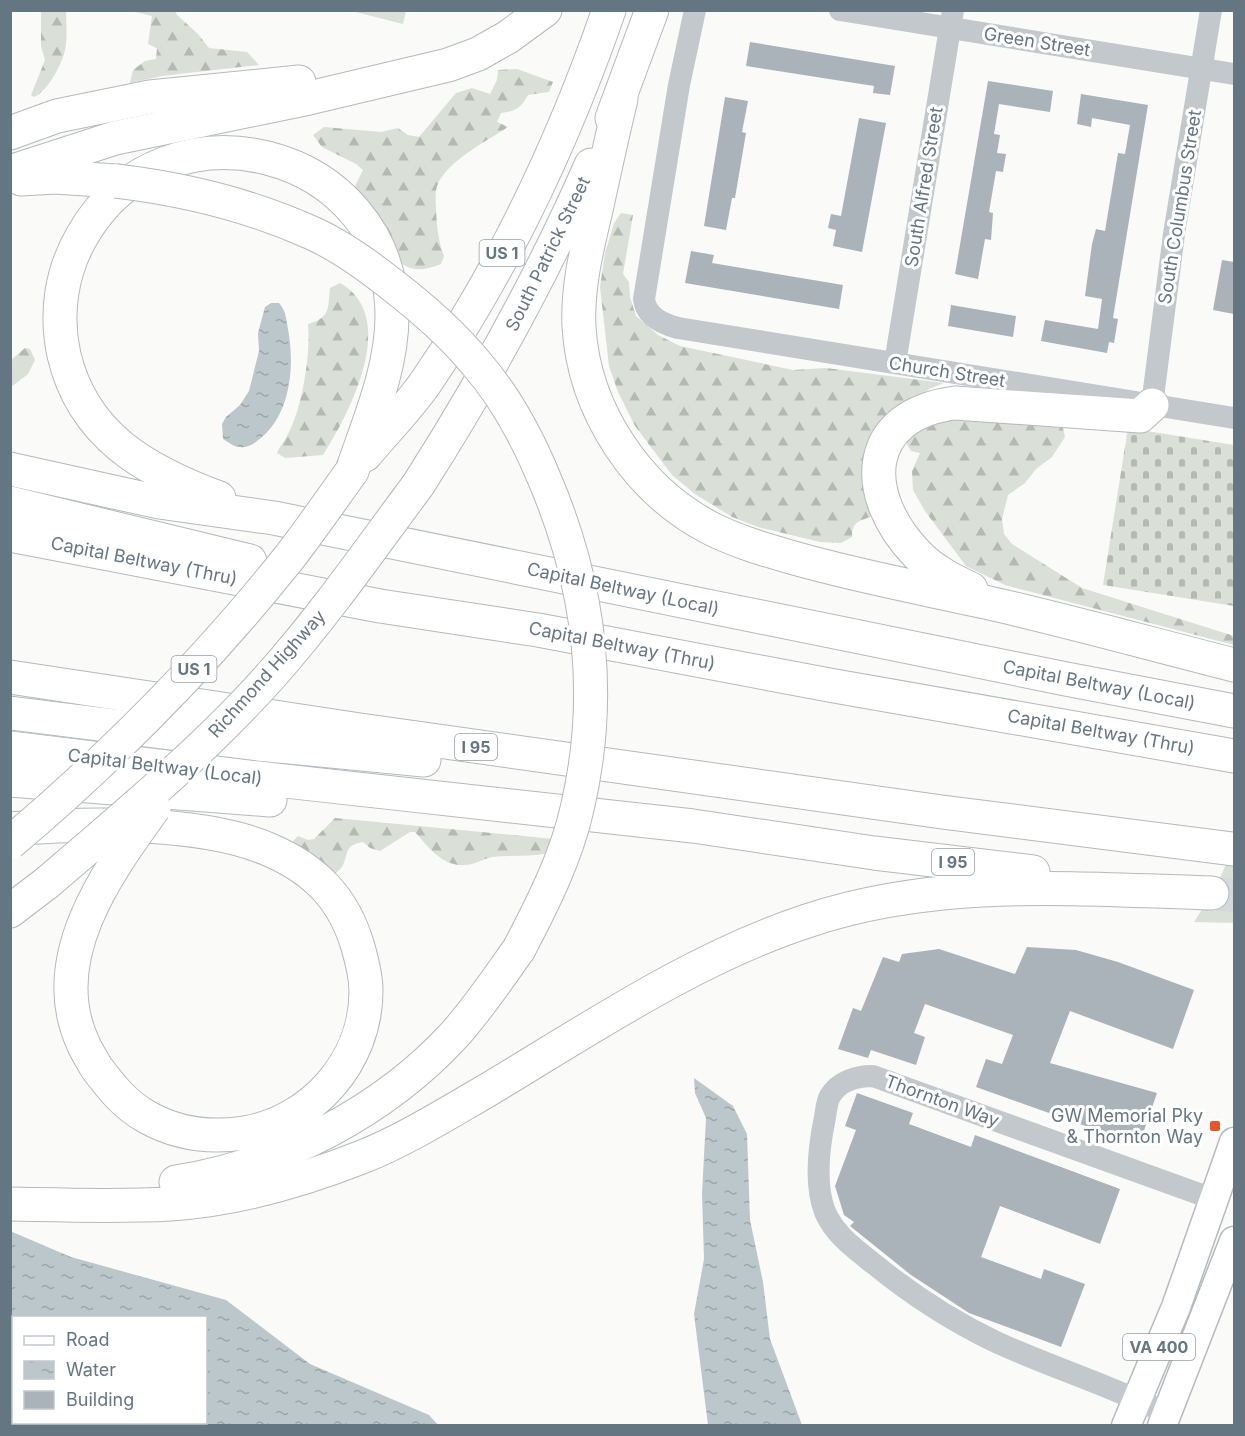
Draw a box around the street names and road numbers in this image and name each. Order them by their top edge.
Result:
street label: Green Street [982,23,1092,60]
street label: South Alfred Street [900,105,947,269]
street label: South Columbus Street [1154,108,1205,306]
street label: South Patrick Street [501,173,594,335]
road number: US 1 [480,240,524,266]
street label: Church Street [887,352,1007,391]
street label: Capital Beltway (Thru) [49,532,239,589]
street label: Capital Beltway (Local) [525,558,721,619]
street label: Richmond Highway [204,606,329,742]
street label: Capital Beltway (Thru) [527,617,717,674]
road number: US 1 [172,656,216,682]
street label: Capital Beltway (Local) [1001,656,1197,714]
street label: Capital Beltway (Thru) [1006,705,1196,758]
road number: I 95 [455,734,497,760]
street label: Capital Beltway (Local) [67,744,264,789]
road number: I 95 [932,849,974,875]
street label: Thornton Way [882,1070,1002,1131]
road number: VA 400 [1123,1334,1195,1360]

